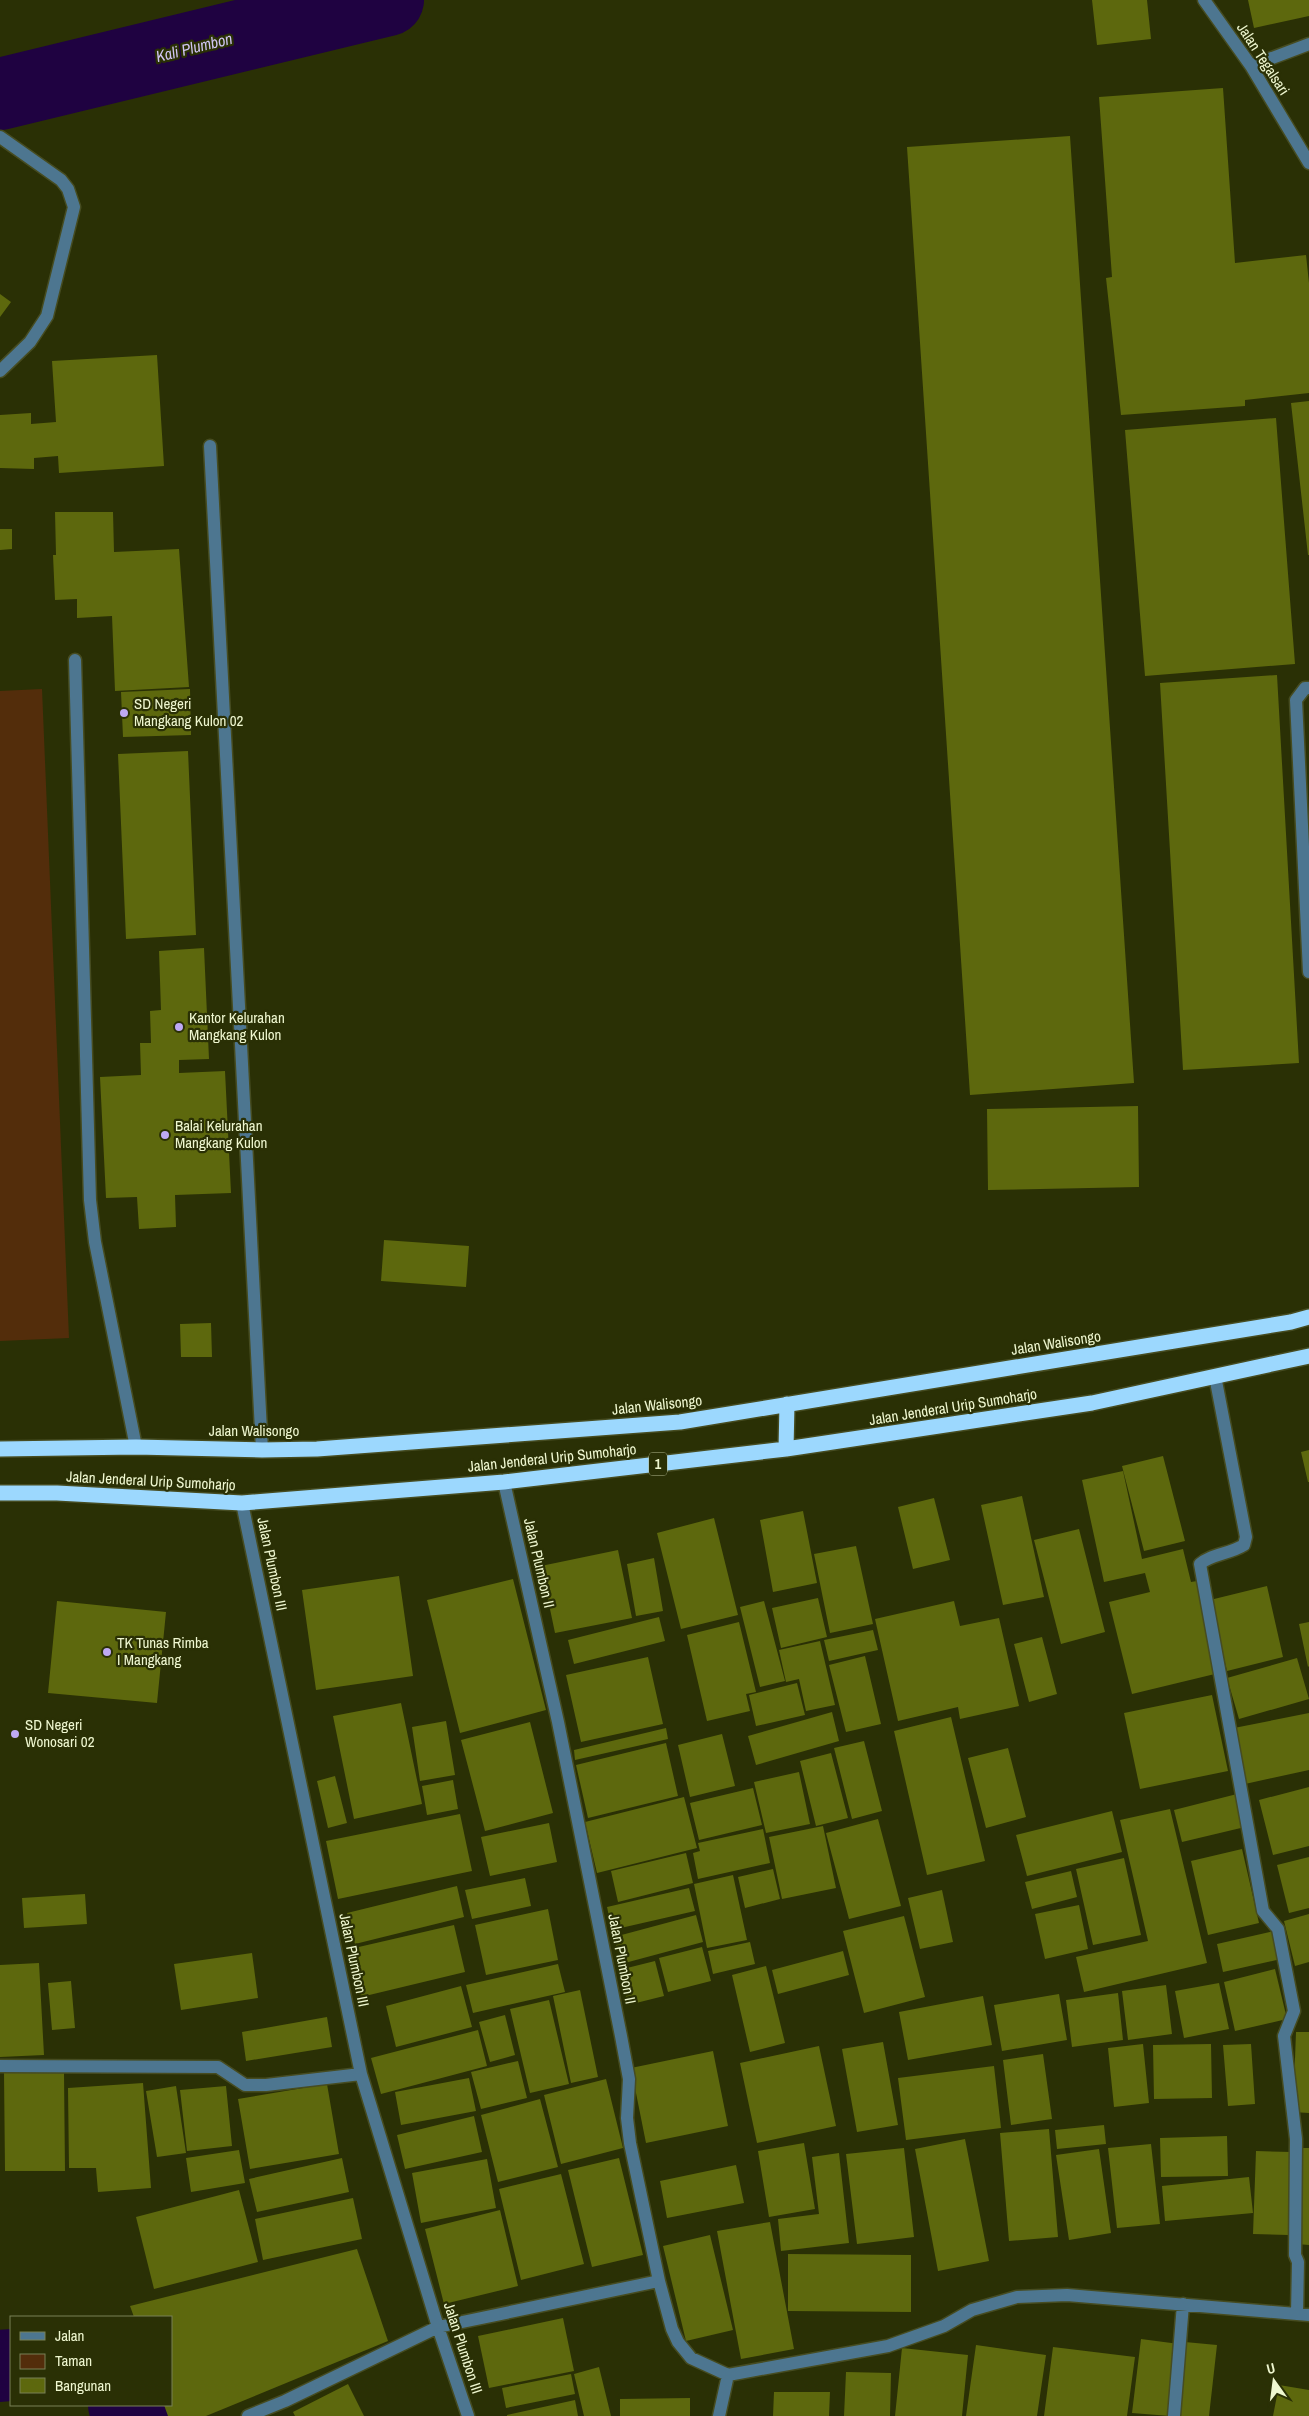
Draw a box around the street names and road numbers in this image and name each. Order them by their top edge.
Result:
street label: Jalan Tegalsari [1232,18,1295,99]
street label: Jalan Walisongo [1010,1325,1102,1360]
street label: Jalan Jenderal Urip Sumoharjo [868,1383,1038,1430]
street label: Jalan Walisongo [611,1389,703,1420]
street label: Jalan Walisongo [209,1420,299,1441]
street label: Jalan Jenderal Urip Sumoharjo [467,1438,638,1477]
road number: 1 [649,1452,667,1476]
street label: Jalan Jenderal Urip Sumoharjo [66,1466,236,1495]
street label: Jalan Plumbon III [252,1515,293,1613]
street label: Jalan Plumbon II [519,1516,560,1610]
street label: Jalan Plumbon III [334,1911,375,2009]
street label: Jalan Plumbon II [603,1912,642,2006]
street label: Jalan Plumbon III [439,2299,488,2396]

